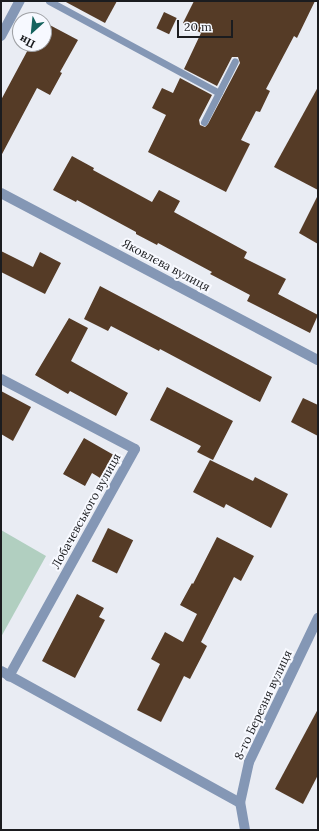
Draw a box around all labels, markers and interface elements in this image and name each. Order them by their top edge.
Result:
north arrow [12,12,52,52]
scale bar [179,12,235,38]
text: 20 m [184,19,212,34]
text: Пн [17,32,37,52]
street label: Яковлєва вулиця [119,236,213,294]
street label: Лобачевського вулиця [48,451,124,571]
street label: 8-го Березня вулиця [231,648,295,762]

